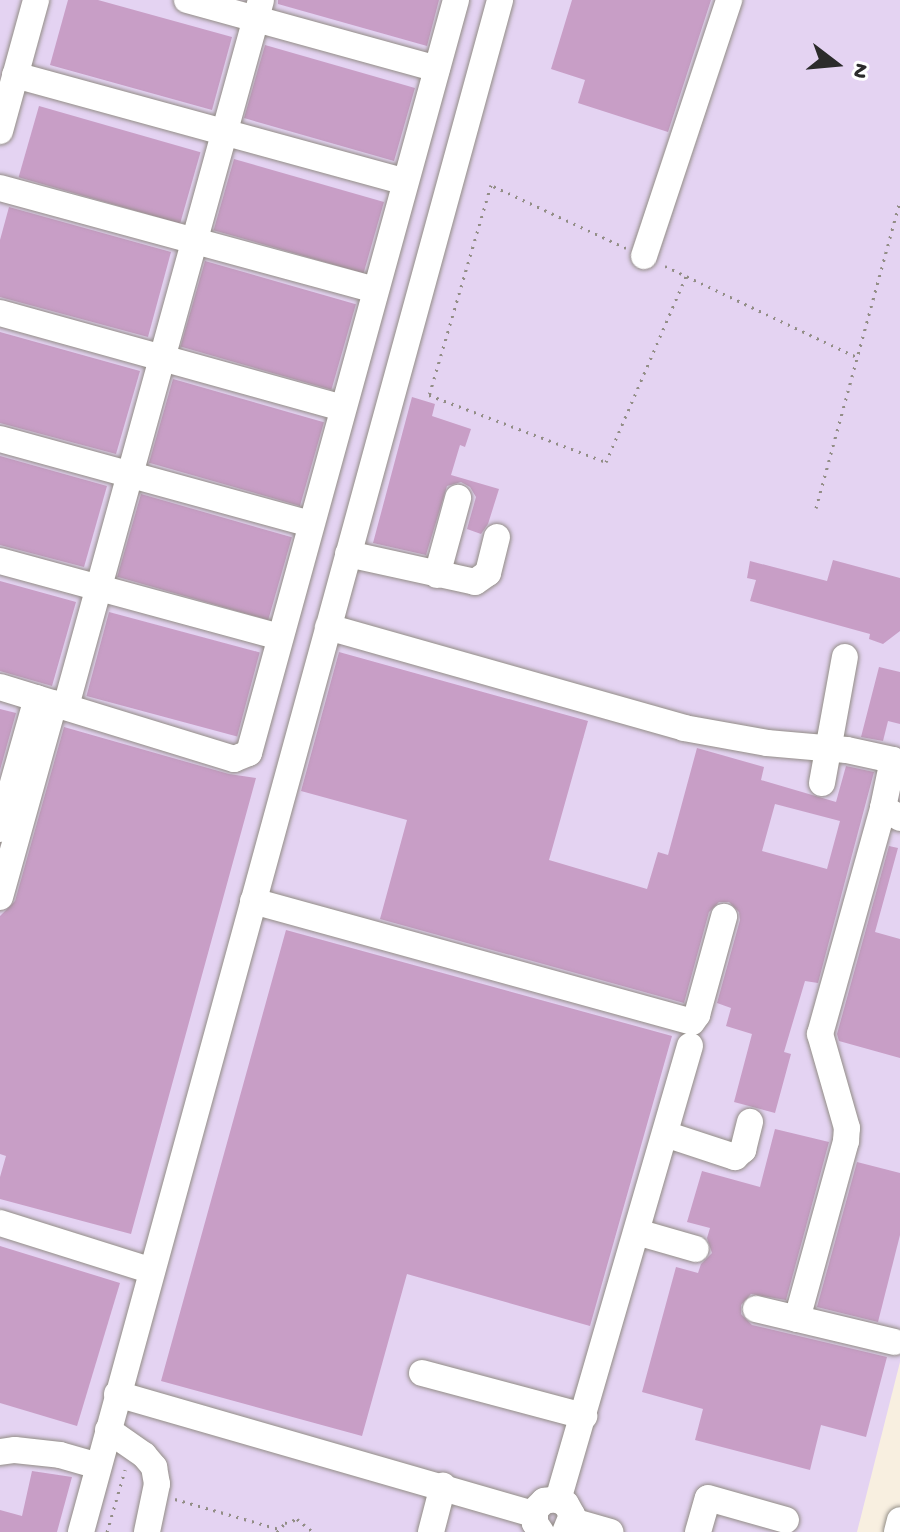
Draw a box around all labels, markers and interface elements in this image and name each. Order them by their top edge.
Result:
north arrow [796,24,876,104]
text: N [845,60,874,81]

